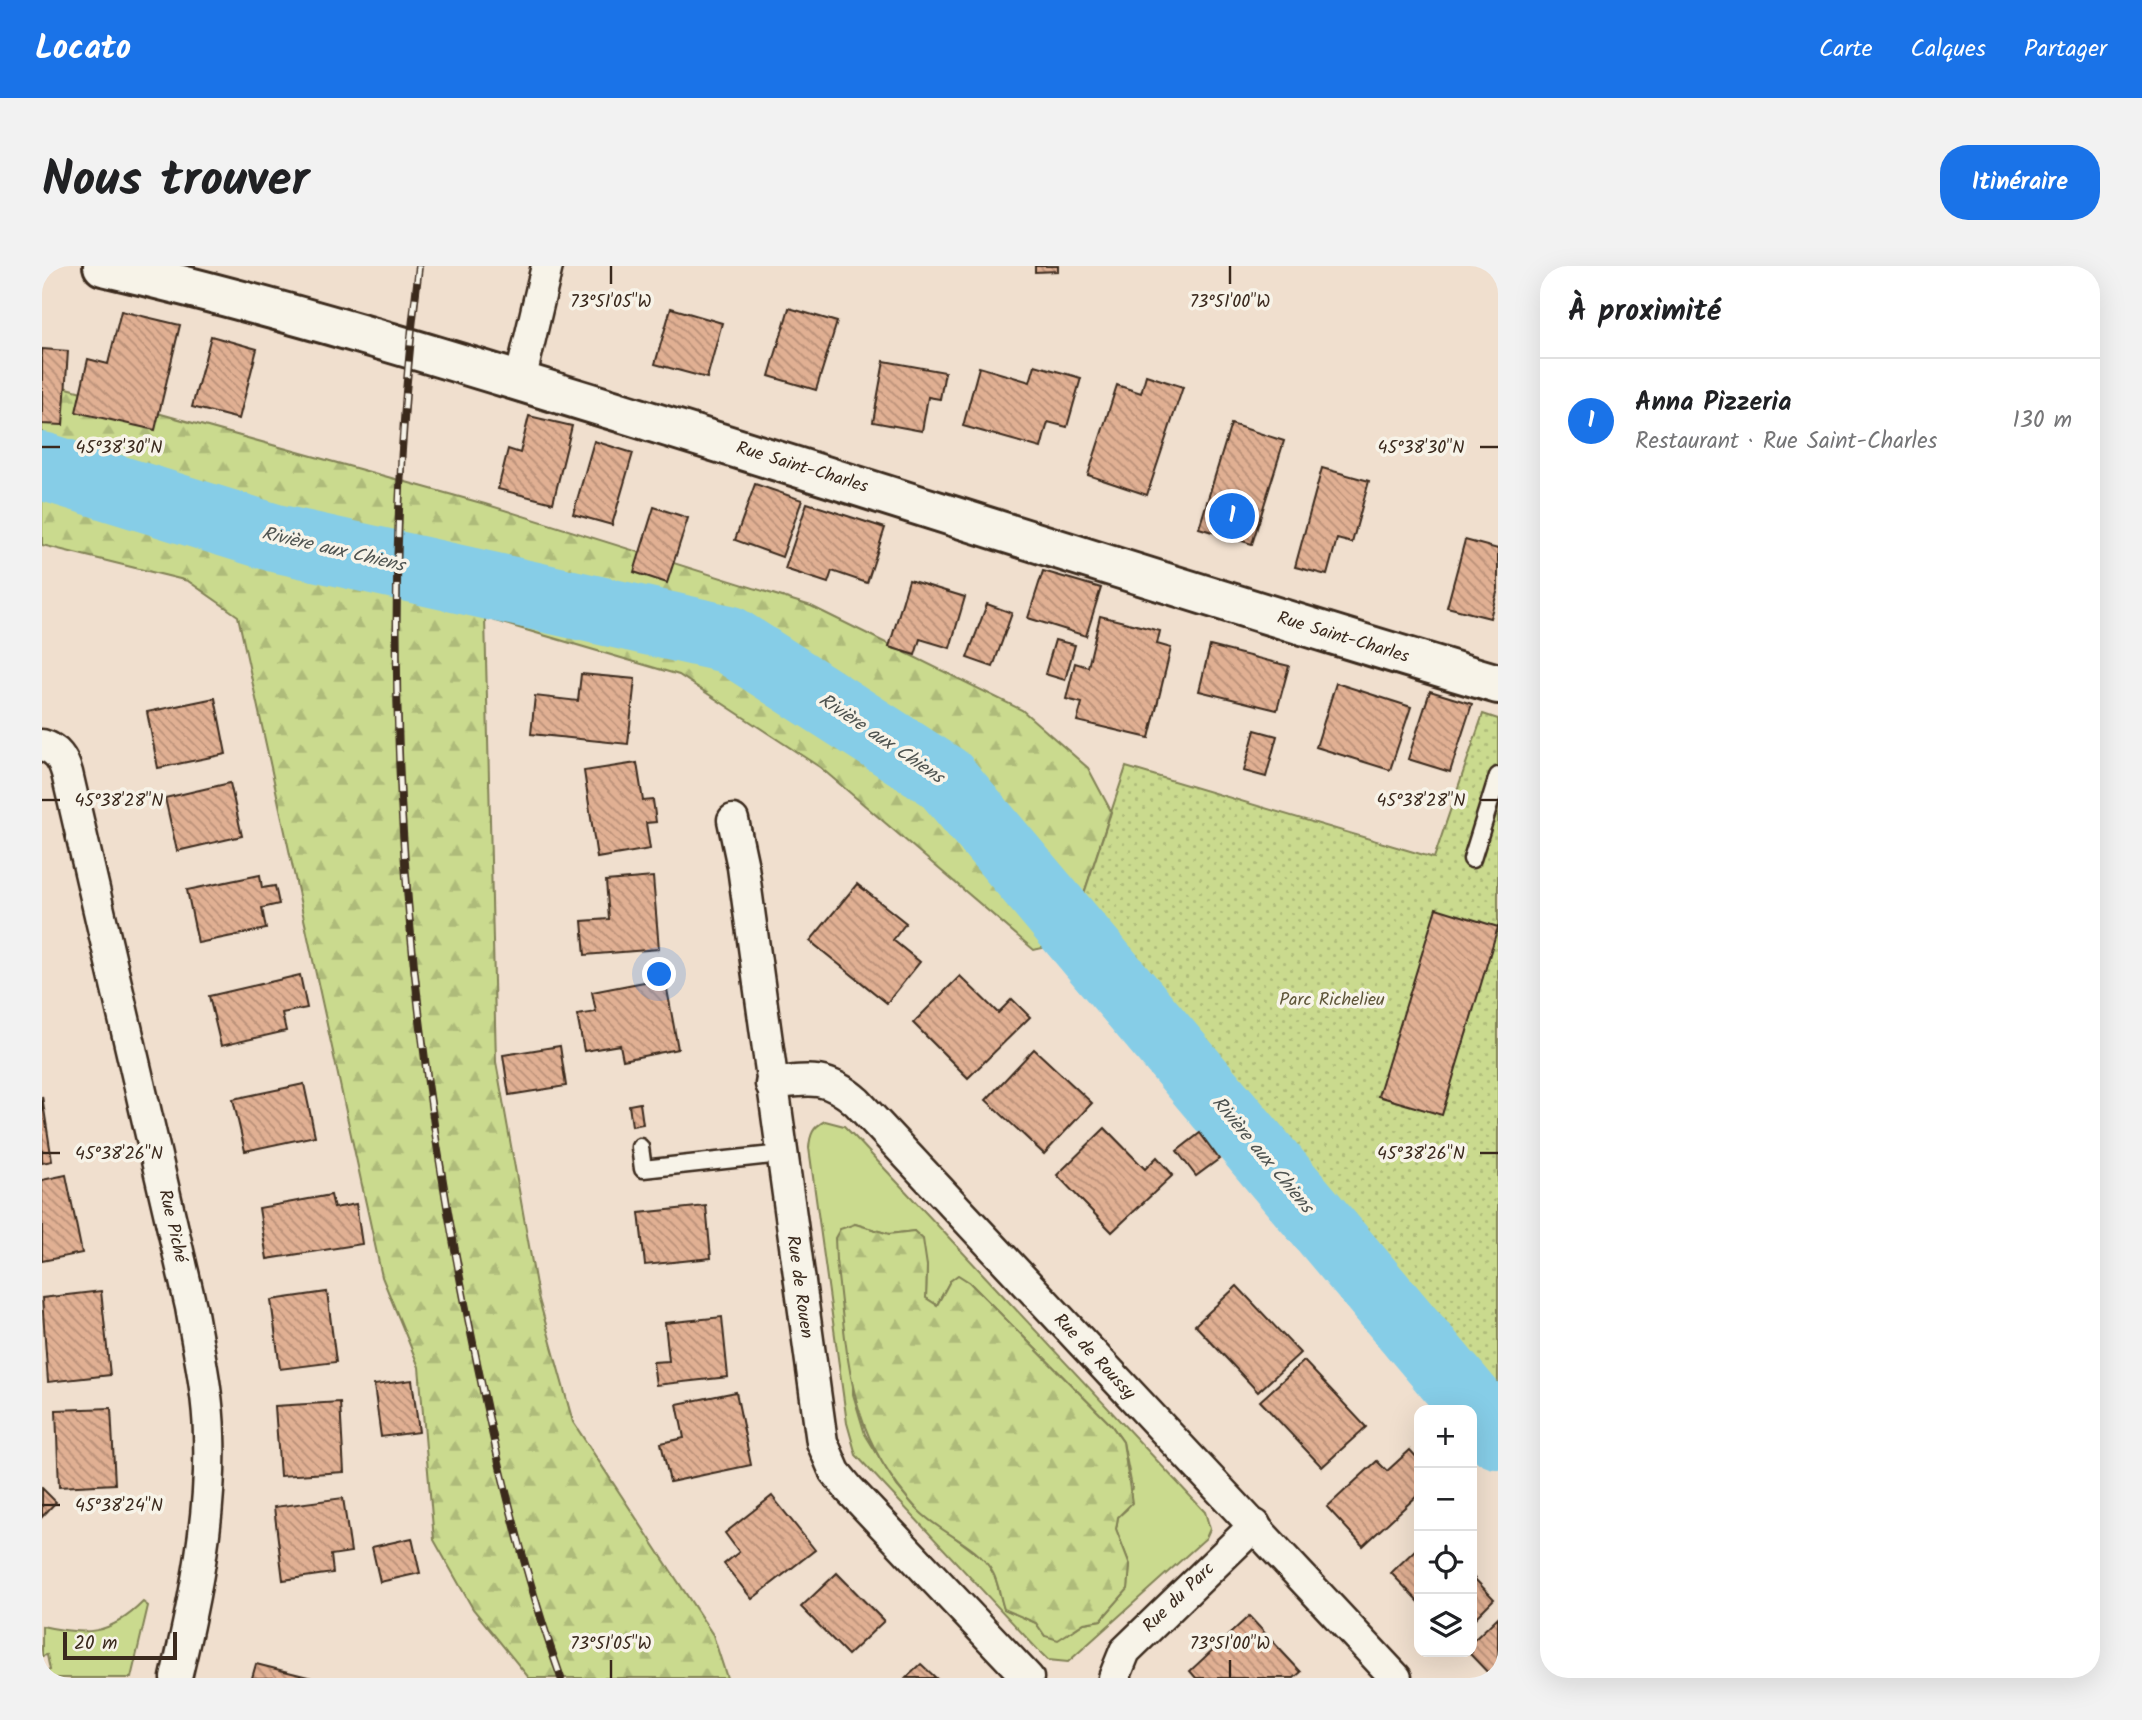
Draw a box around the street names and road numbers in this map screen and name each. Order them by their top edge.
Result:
street label: Rue Saint-Charles [732,434,872,502]
street label: Rue Saint-Charles [1273,604,1413,672]
street label: Rue Piché [150,1187,195,1266]
street label: Rue de Rouen [777,1234,821,1340]
street label: Rue de Roussy [1046,1307,1142,1407]
street label: Rue du Parc [1136,1556,1222,1640]

